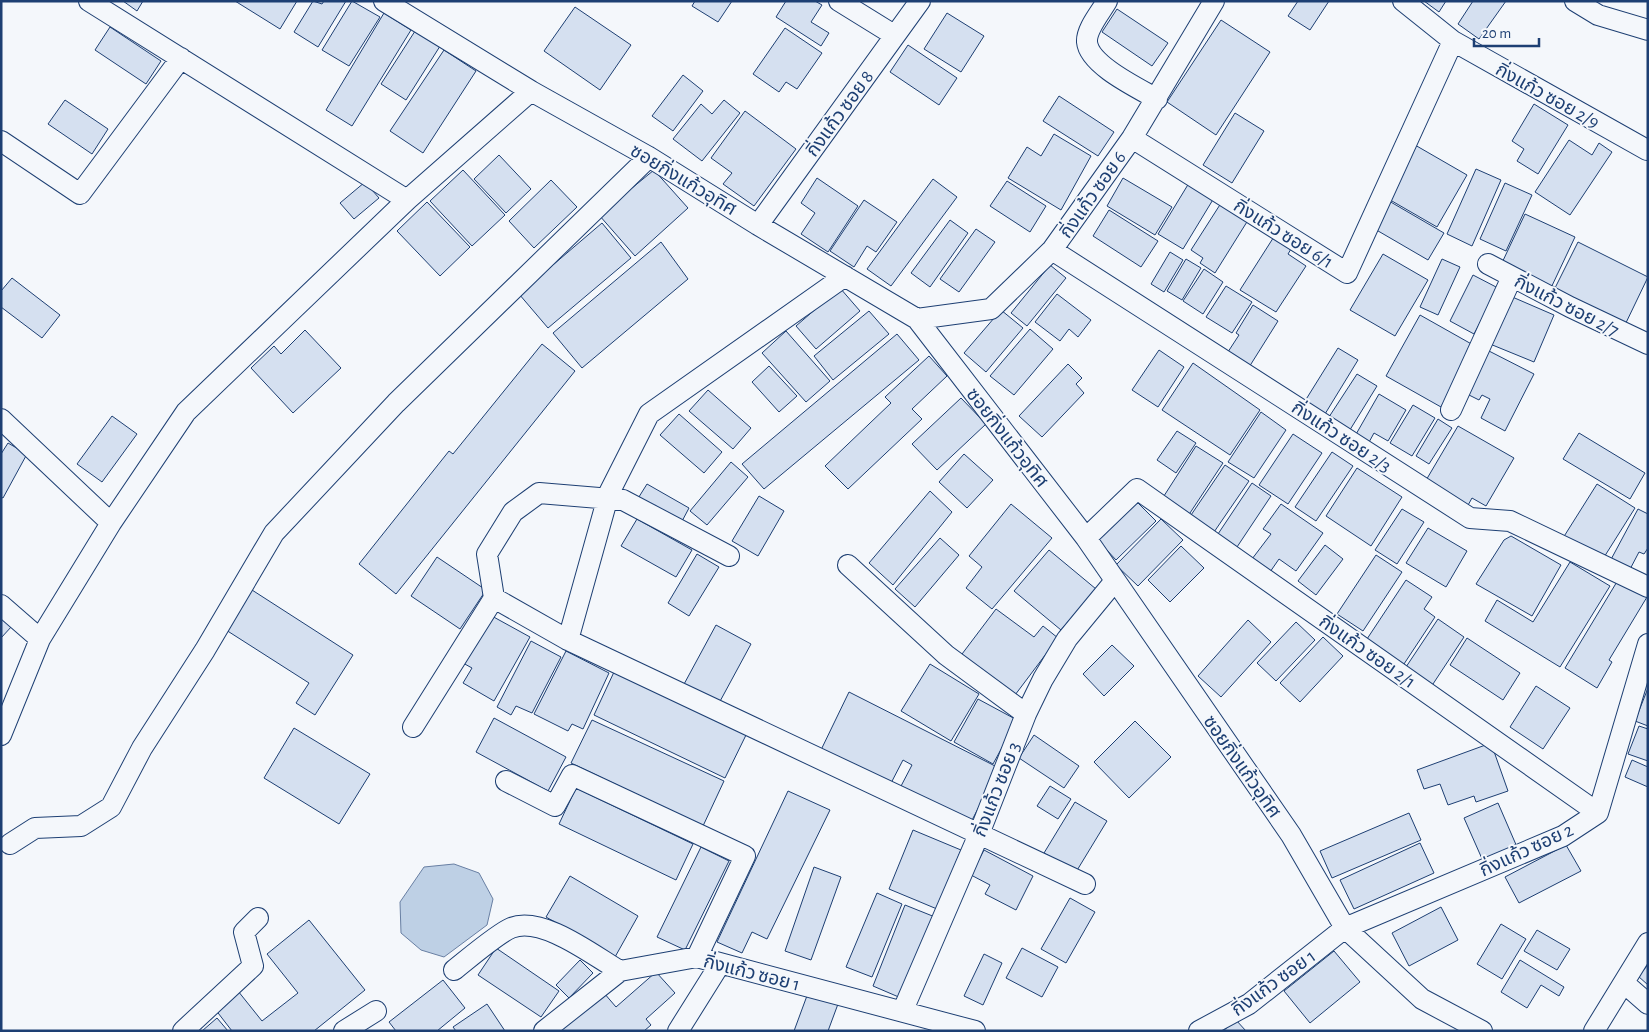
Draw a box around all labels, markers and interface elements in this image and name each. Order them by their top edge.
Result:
scale bar [1474,15,1539,47]
text: 20 m [1482,26,1511,41]
street label: กิ่งแก้ว ซอย 2/9 [1492,57,1604,133]
street label: กิ่งแก้ว ซอย 8 [800,65,878,160]
street label: ซอยกิ่งแก้วอุทิศ [626,138,742,220]
street label: กิ่งแก้ว ซอย 6 [1053,146,1130,242]
street label: กิ่งแก้ว ซอย 6/1 [1230,193,1338,272]
street label: กิ่งแก้ว ซอย 2/7 [1511,268,1623,341]
street label: ซอยกิ่งแก้วอุทิศ [962,382,1054,492]
street label: กิ่งแก้ว ซอย 2/3 [1288,395,1396,476]
street label: กิ่งแก้ว ซอย 2/1 [1315,609,1421,692]
street label: ซอยกิ่งแก้วอุทิศ [1199,710,1287,822]
street label: กิ่งแก้ว ซอย 3 [967,738,1024,840]
street label: กิ่งแก้ว ซอย 2 [1475,817,1577,880]
street label: กิ่งแก้ว ซอย 1 [1226,943,1319,1020]
street label: กิ่งแก้ว ซอย 1 [701,949,803,995]

